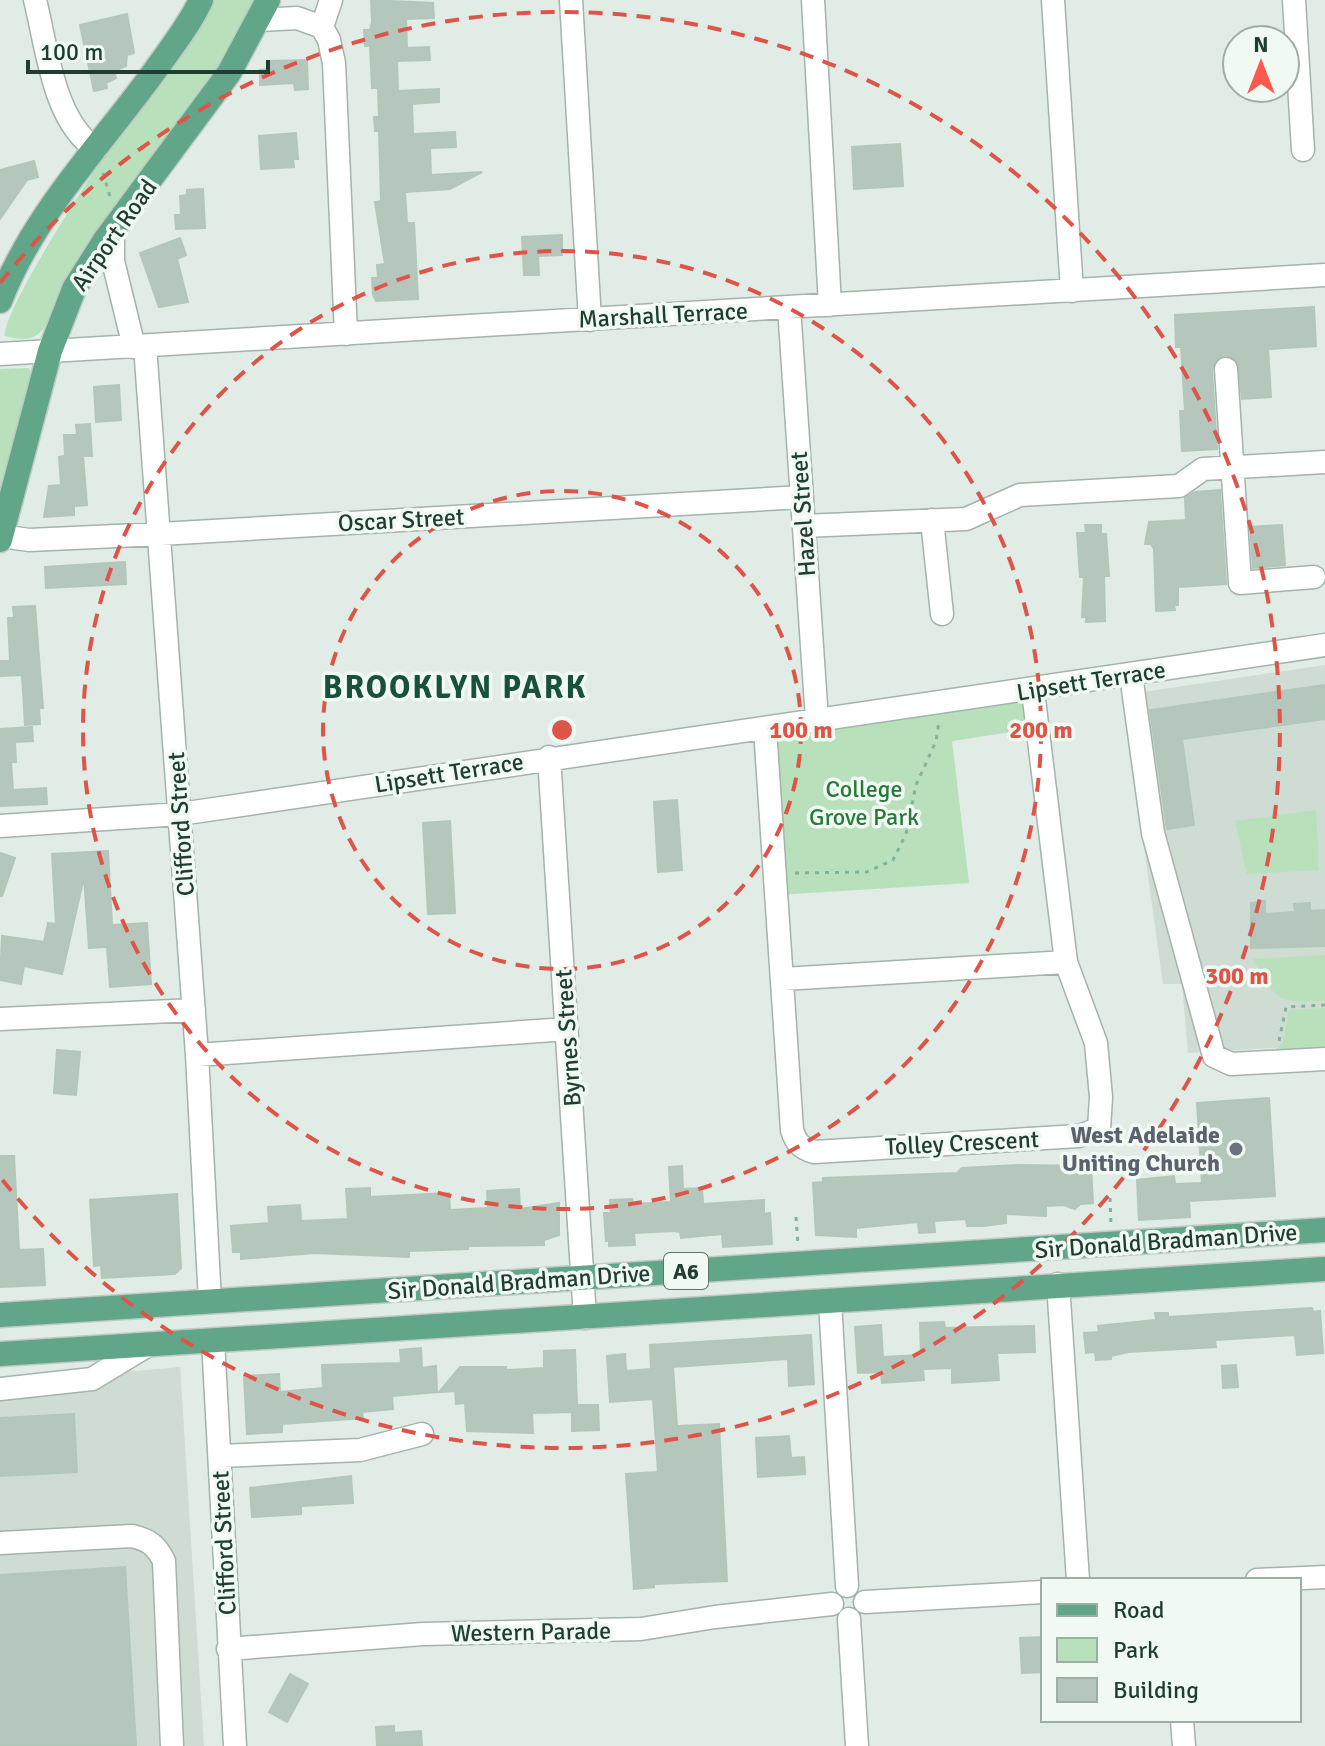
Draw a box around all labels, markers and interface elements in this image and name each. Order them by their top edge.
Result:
scale bar [28,24,268,74]
north arrow [1221,24,1301,104]
text: N [1253,31,1269,58]
text: 100 m [40,37,103,67]
street label: Airport Road [65,173,163,297]
street label: Marshall Terrace [577,296,749,334]
street label: Hazel Street [784,450,822,578]
street label: Oscar Street [337,502,465,538]
street label: Lipsett Terrace [1014,654,1168,708]
district label: BROOKLYN PARK [323,668,587,707]
text: 100 m [769,715,833,745]
text: 200 m [1009,715,1073,745]
centre of rings [548,716,576,744]
street label: Lipsett Terrace [372,746,526,800]
street label: Clifford Street [161,751,201,897]
park label: College Grove Park [809,774,919,832]
text: 300 m [1205,961,1269,991]
street label: Byrnes Street [548,968,588,1108]
place label: West Adelaide Uniting Church [1062,1120,1220,1178]
street label: Tolley Crescent [884,1124,1040,1162]
marker: West Adelaide Uniting Church [1227,1140,1245,1158]
street label: Sir Donald Bradman Drive [1034,1217,1298,1265]
road number: A6 [664,1253,708,1289]
street label: Sir Donald Bradman Drive [387,1258,651,1306]
street label: Clifford Street [205,1470,243,1616]
legend [1041,1578,1301,1722]
text: Road [1113,1595,1164,1625]
street label: Western Parade [451,1616,611,1648]
text: Park [1113,1635,1159,1665]
text: Building [1113,1675,1199,1705]

